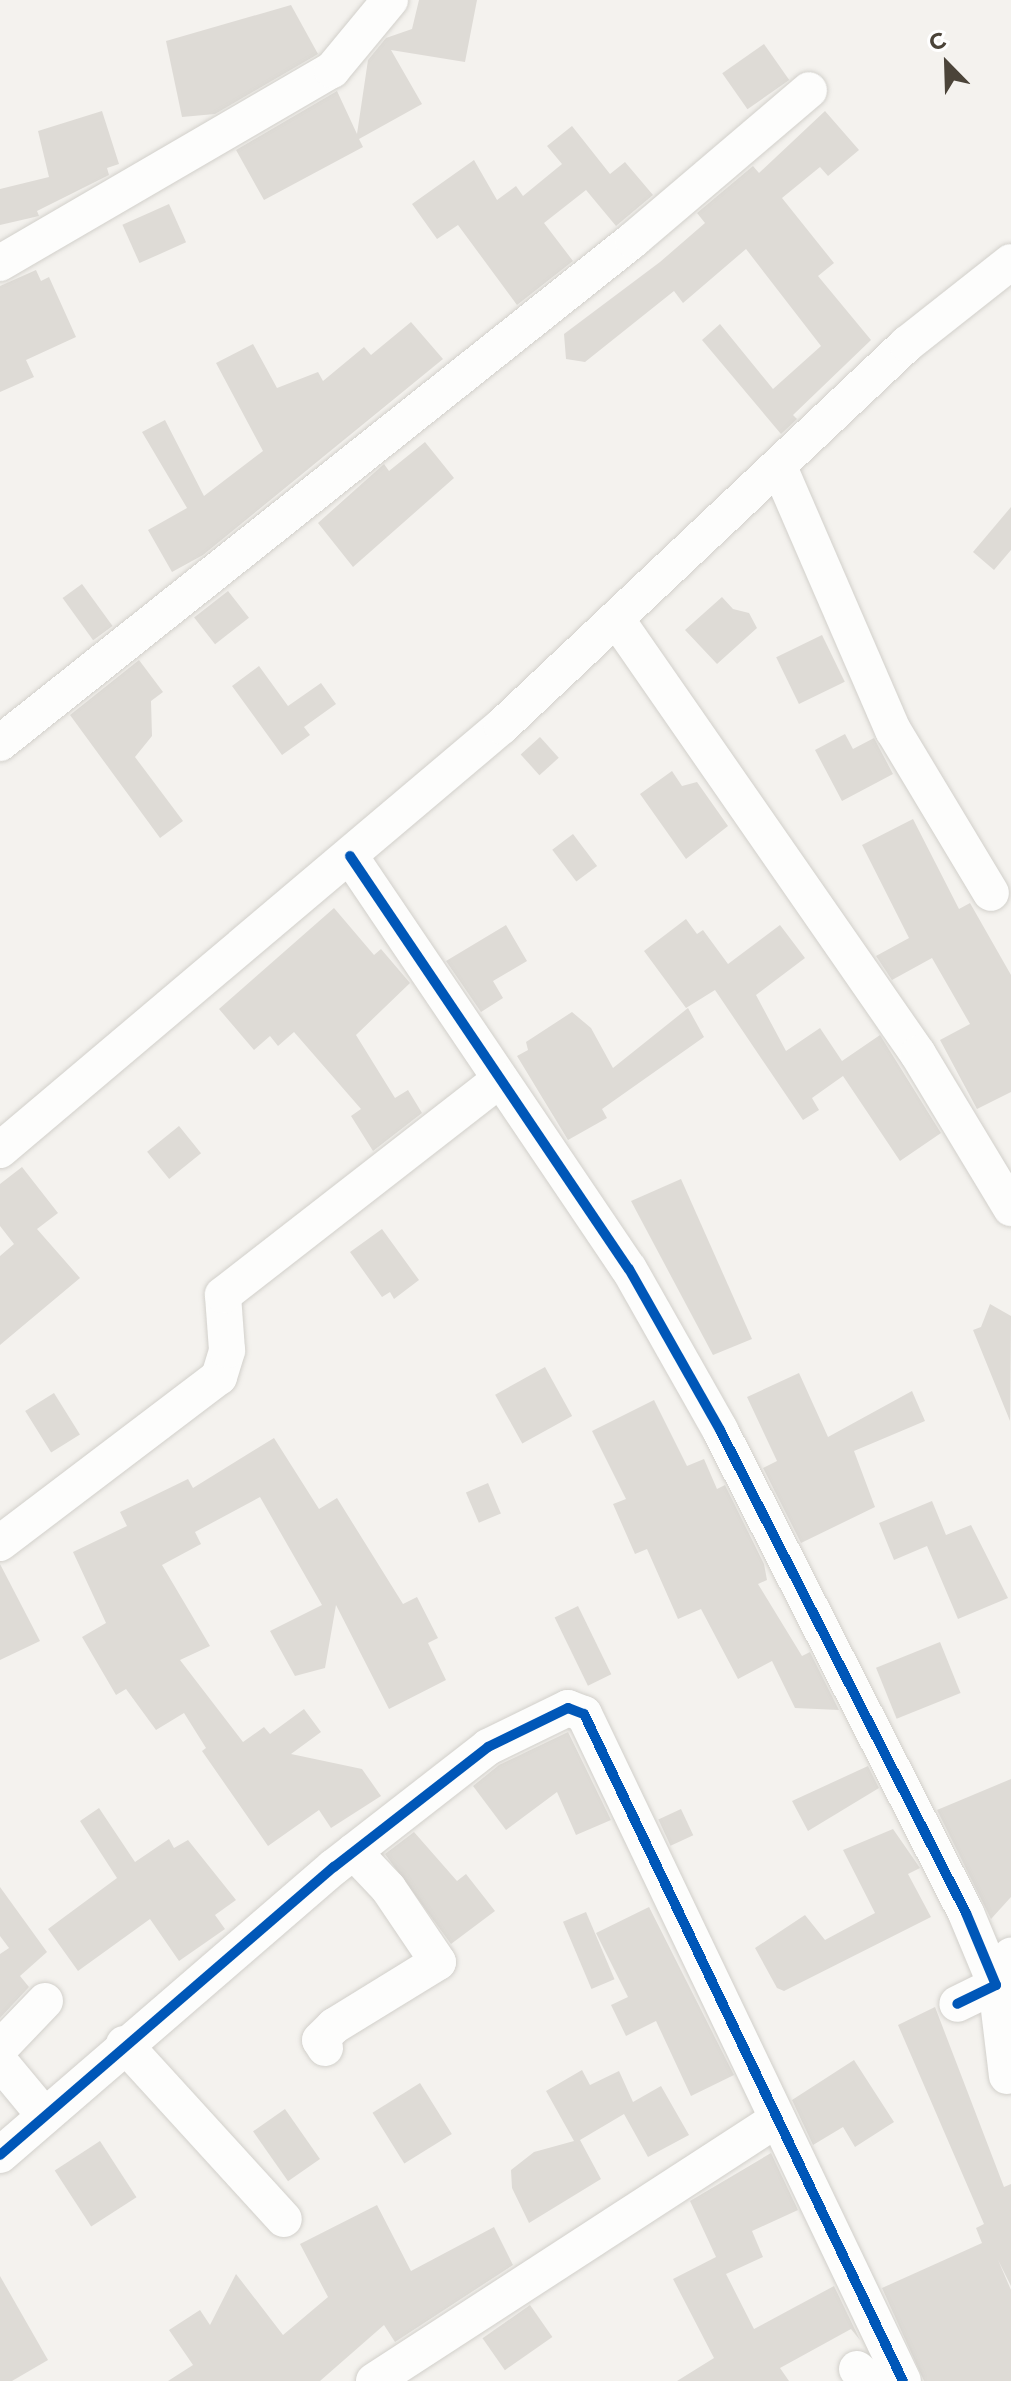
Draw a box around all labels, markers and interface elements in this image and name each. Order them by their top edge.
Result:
north arrow [907,24,987,104]
text: С [925,26,950,57]

